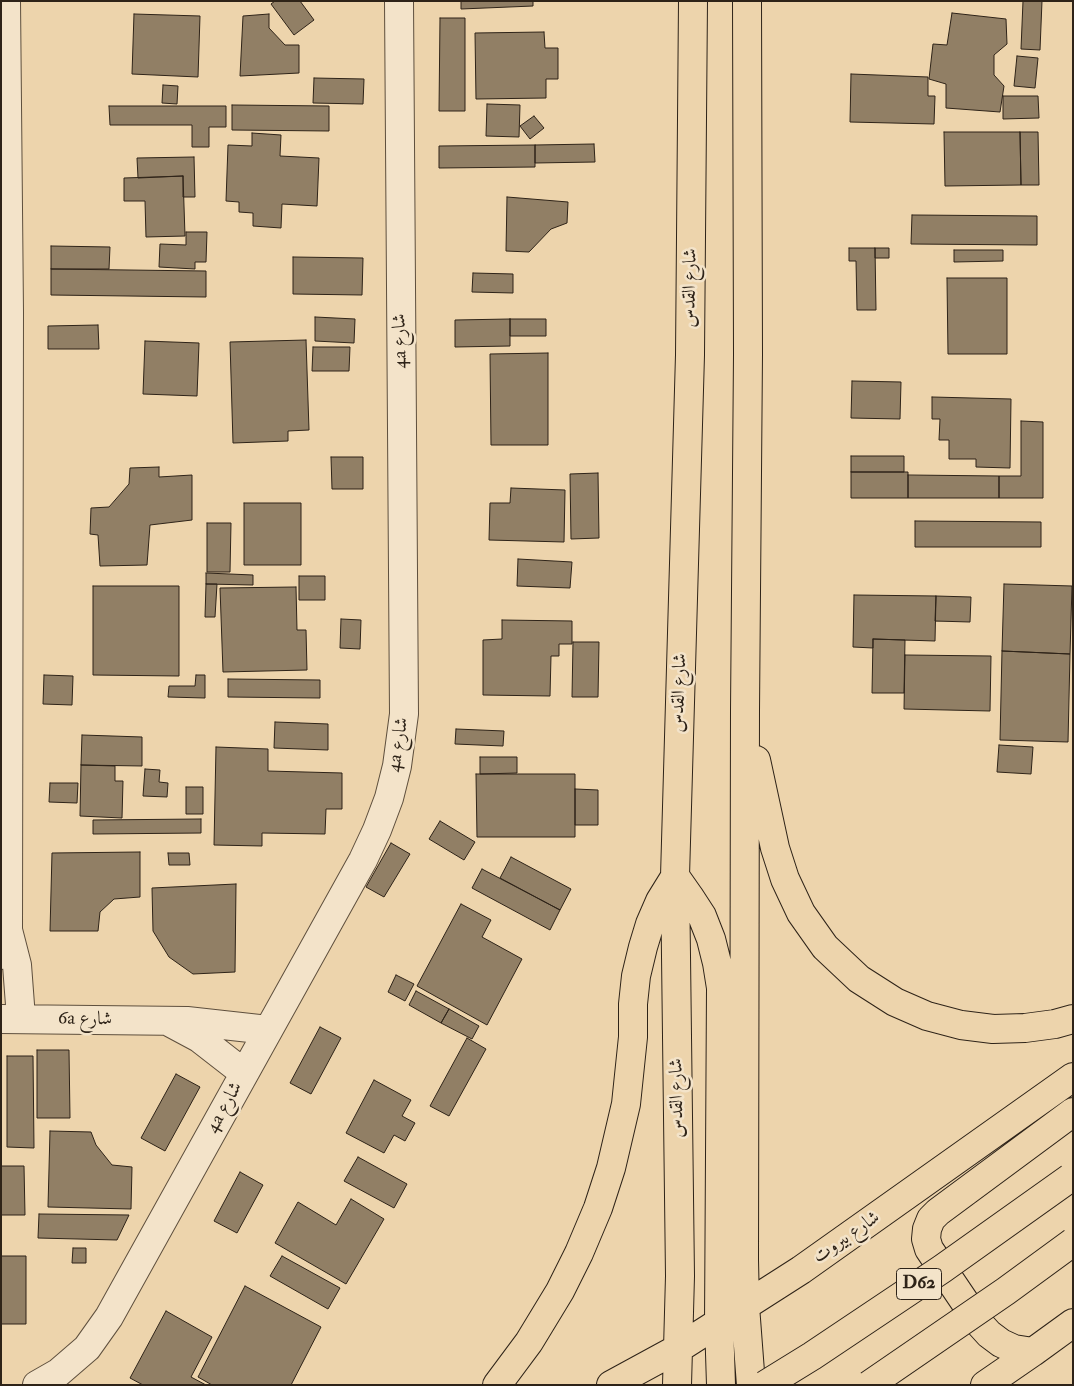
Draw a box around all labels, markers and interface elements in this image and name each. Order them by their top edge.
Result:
street label: شارع القدس [679,248,703,328]
street label: 4a شارع [389,313,413,369]
street label: شارع القدس [667,653,693,733]
street label: 4a شارع [383,716,415,774]
street label: 6a شارع [58,1008,112,1032]
street label: شارع القدس [666,1058,690,1138]
street label: 4a شارع [202,1078,248,1138]
street label: شارع بيروت [809,1207,885,1269]
road number: D62 [896,1268,942,1300]

